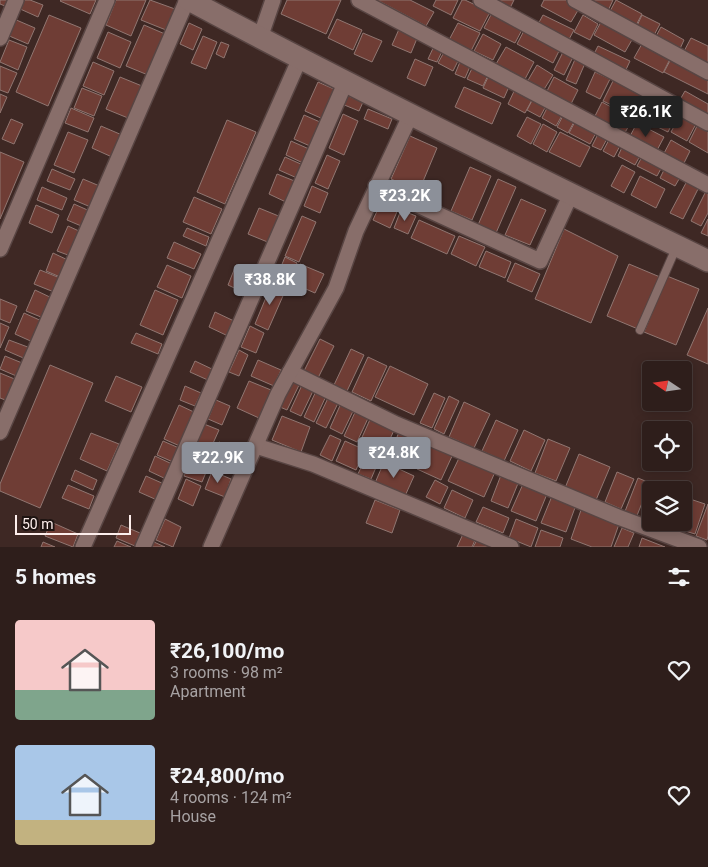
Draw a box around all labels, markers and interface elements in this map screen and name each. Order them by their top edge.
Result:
pin: ₹26.1K [605,96,687,138]
text: ₹26.1K [621,102,671,121]
pin: ₹23.2K [364,180,446,222]
text: ₹23.2K [380,186,430,205]
pin: ₹38.8K [229,264,311,306]
text: ₹38.8K [245,270,295,289]
north arrow [642,361,692,411]
map controls [642,361,692,531]
button: locate [642,421,692,471]
pin: ₹24.8K [353,436,435,479]
pin: ₹22.9K [177,442,259,484]
text: ₹24.8K [369,443,419,462]
text: ₹22.9K [193,448,243,467]
button: layers [642,481,692,531]
scale bar [15,512,131,535]
text: 50 m [22,516,54,532]
icon: filters [665,563,693,591]
text: 5 homes [15,565,96,589]
text: ₹26,100/mo [170,639,284,663]
icon: home [55,640,115,700]
icon: heart [665,656,693,684]
text: 3 rooms · 98 m² [170,663,283,682]
text: Apartment [170,682,246,701]
text: ₹24,800/mo [170,764,284,788]
icon: home [55,765,115,825]
icon: heart [665,781,693,809]
text: 4 rooms · 124 m² [170,788,292,807]
text: House [170,807,216,826]

